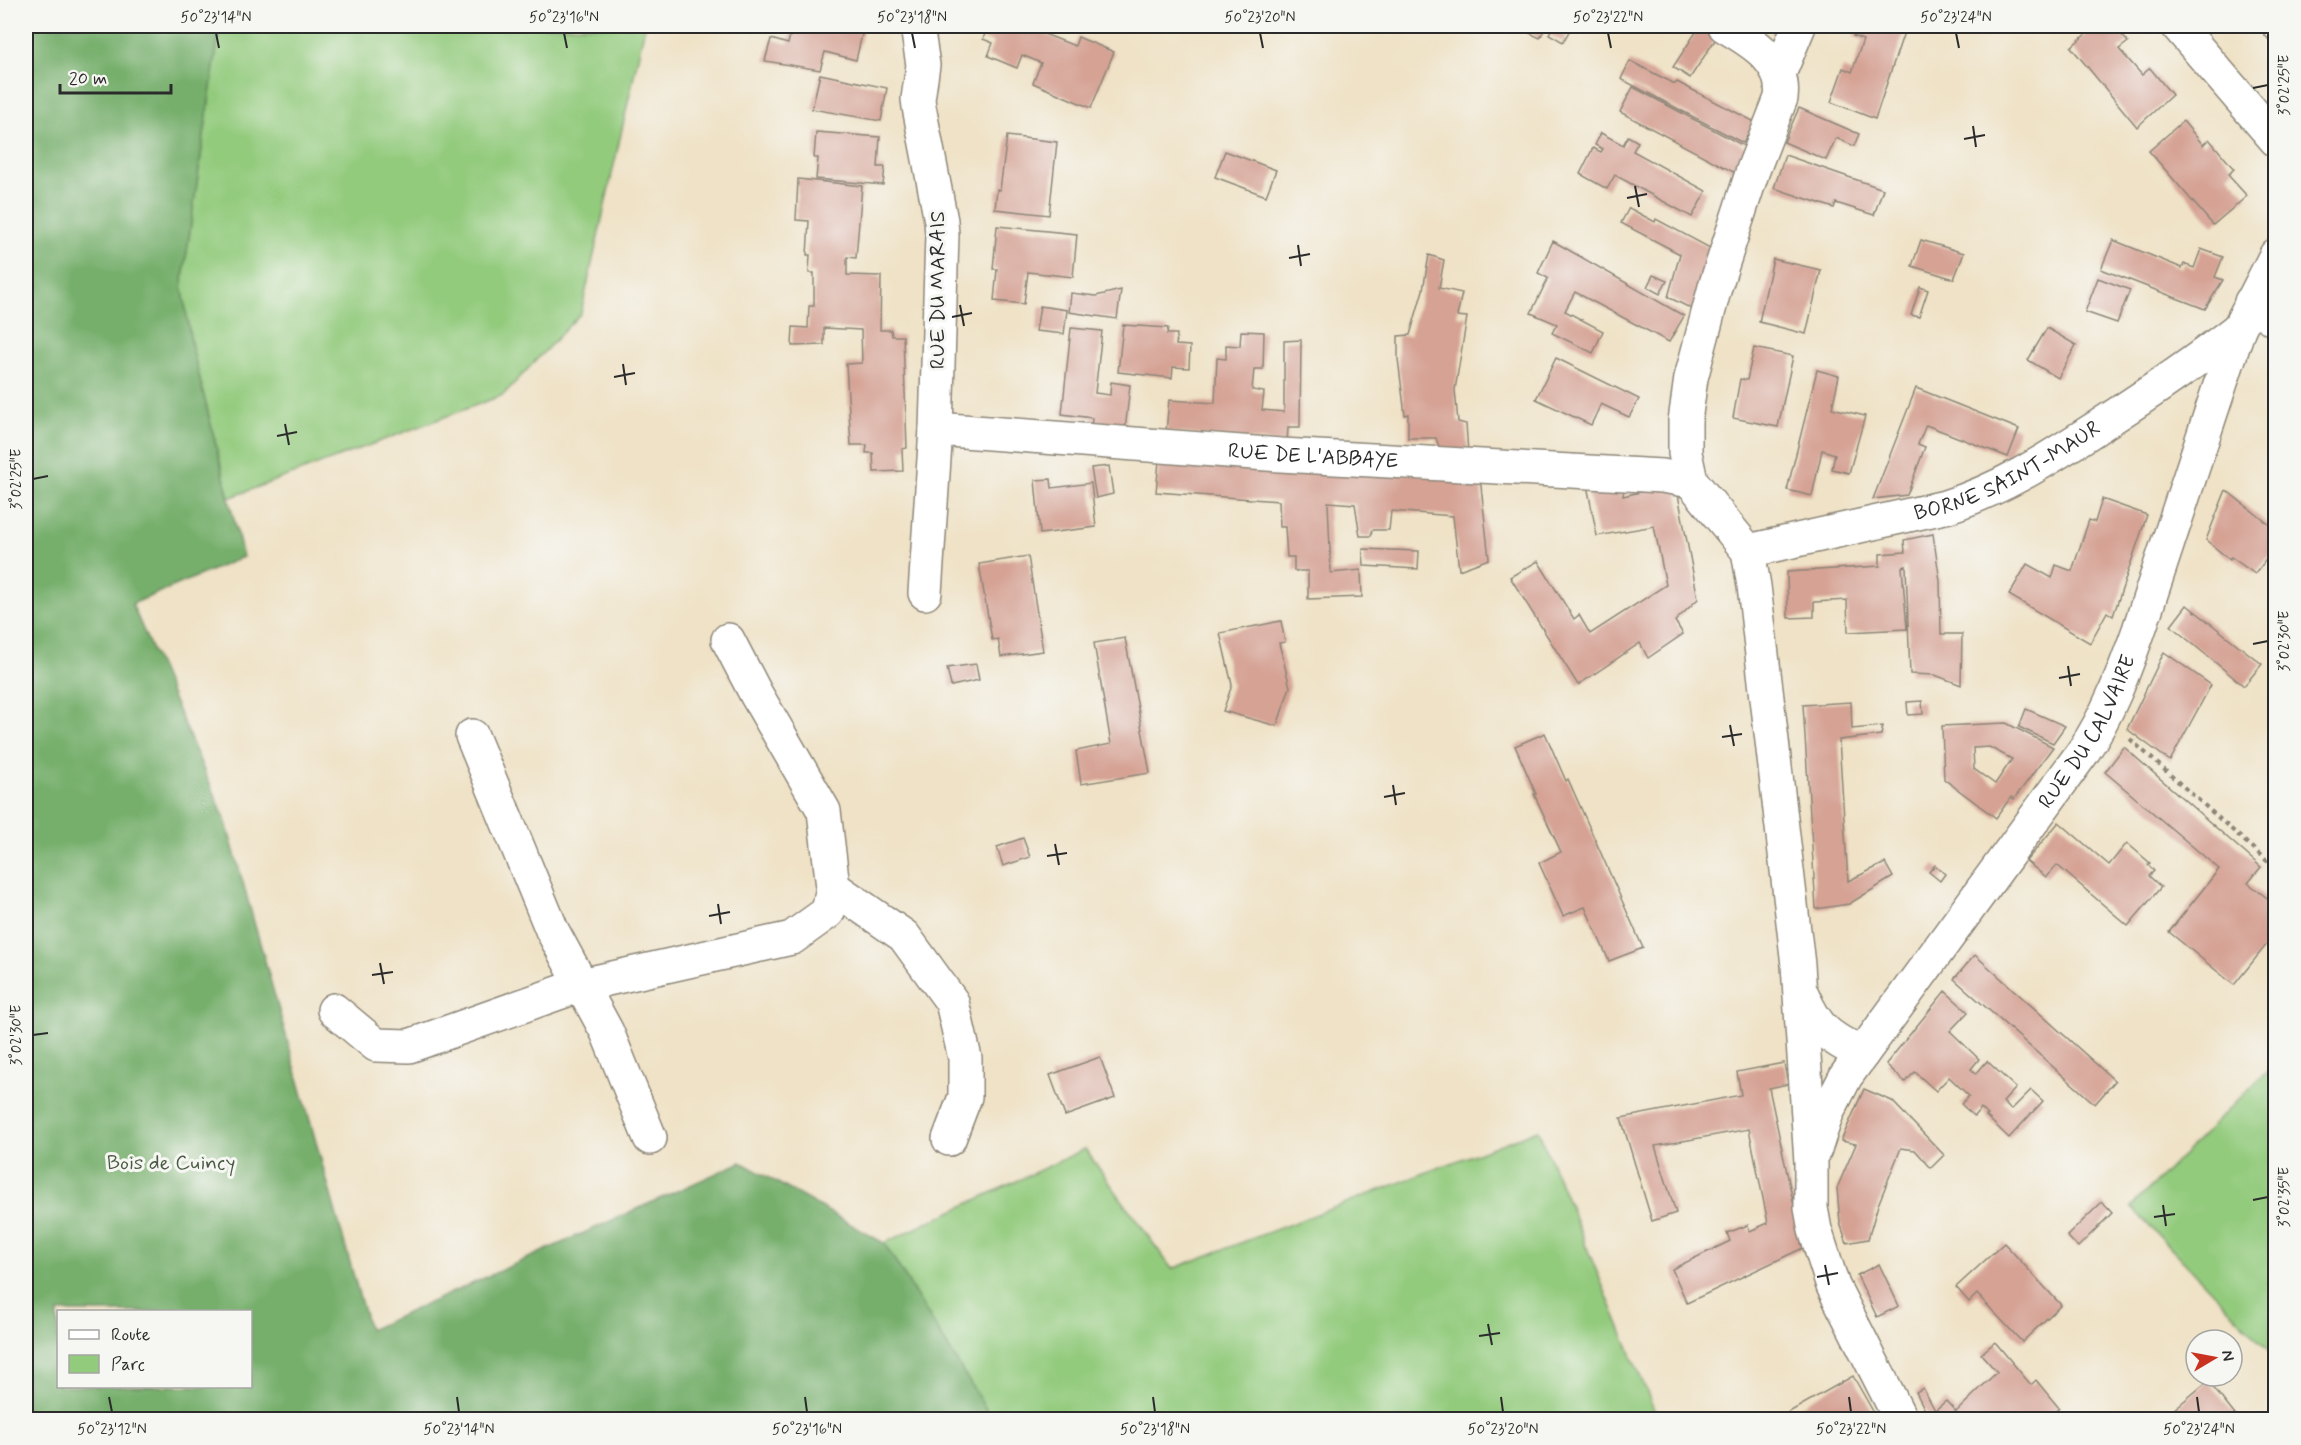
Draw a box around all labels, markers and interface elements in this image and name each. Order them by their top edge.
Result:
text: 50°23'14"N [181,8,251,28]
text: 50°23'16"N [529,8,599,28]
text: 50°23'18"N [877,8,947,28]
text: 50°23'20"N [1225,8,1295,28]
text: 50°23'22"N [1573,8,1643,28]
text: 50°23'24"N [1920,8,1992,28]
text: 3°02'25"E [2275,54,2295,115]
scale bar [60,57,171,95]
text: 20 m [69,67,107,91]
street label: RUE DU MARAIS [924,211,952,369]
street label: BORNE SAINT-MAUR [1911,415,2106,527]
street label: RUE DE L'ABBAYE [1227,437,1399,475]
text: 3°02'25"E [7,448,27,509]
text: 3°02'30"E [2275,610,2295,671]
street label: RUE DU CALVAIRE [2032,651,2143,814]
text: 3°02'30"E [7,1004,27,1065]
park label: Bois de Cuincy [107,1149,235,1177]
text: 3°02'35"E [2275,1167,2295,1227]
legend [57,1310,252,1388]
text: Route [111,1323,150,1347]
north arrow [2184,1328,2244,1388]
text: N [2216,1349,2239,1363]
text: Parc [111,1353,145,1377]
text: 50°23'12"N [77,1420,147,1440]
text: 50°23'14"N [424,1420,494,1440]
text: 50°23'16"N [772,1420,842,1440]
text: 50°23'18"N [1120,1420,1190,1440]
text: 50°23'20"N [1468,1420,1538,1440]
text: 50°23'22"N [1816,1420,1886,1440]
text: 50°23'24"N [2163,1420,2235,1440]

